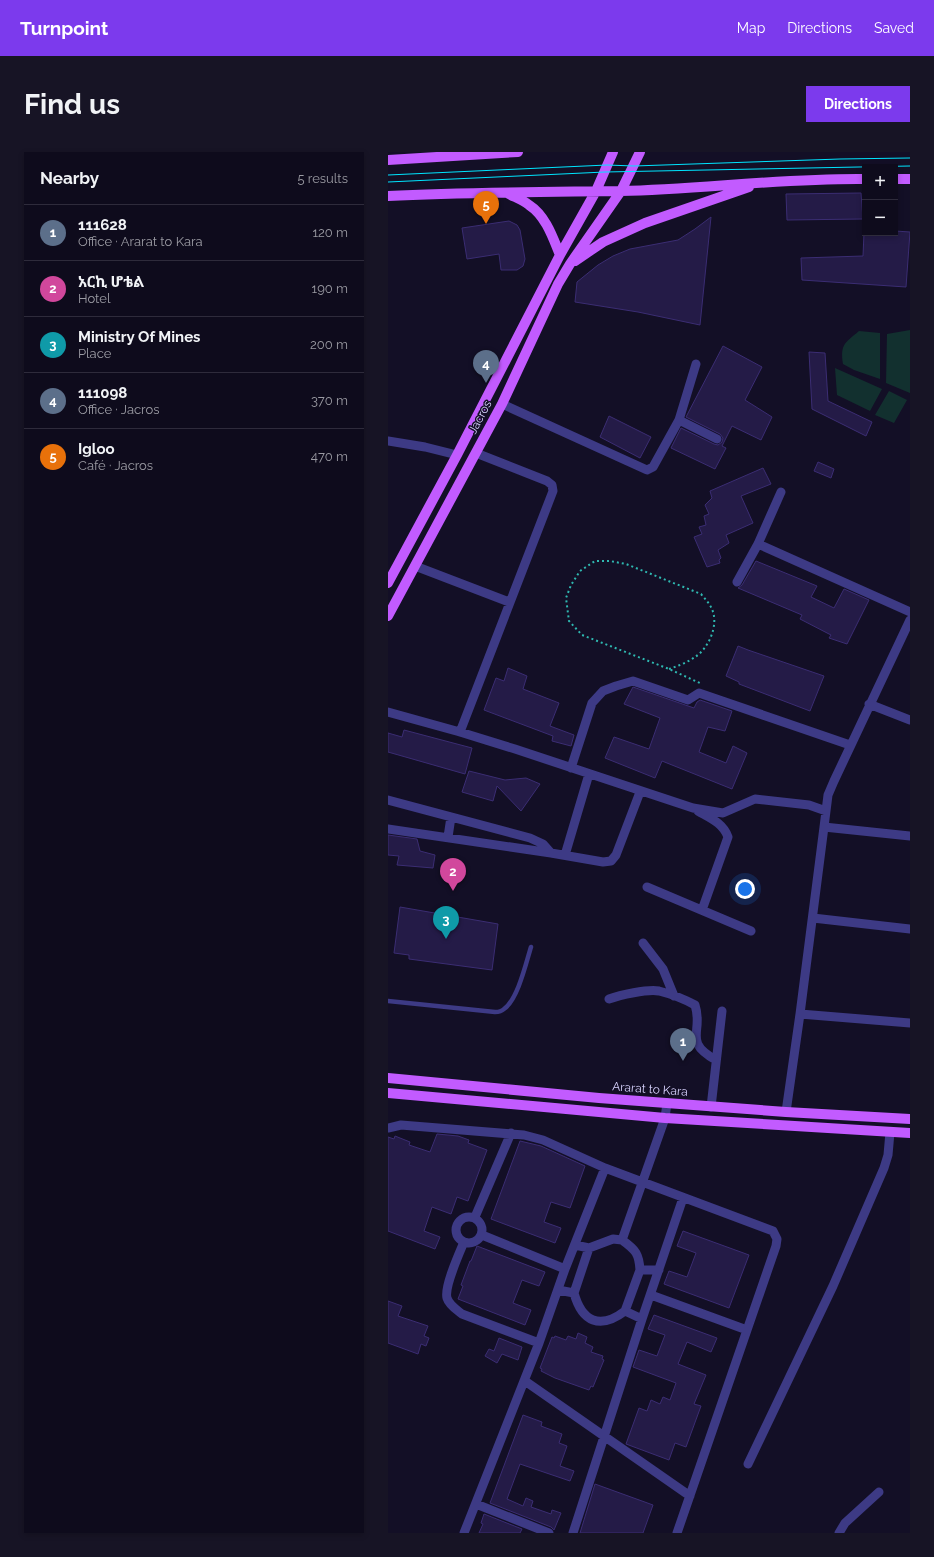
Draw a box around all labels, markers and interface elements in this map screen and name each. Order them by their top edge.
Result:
text: Turnpoint [20,17,108,39]
text: Map [737,20,765,36]
text: Directions [787,20,852,36]
text: Saved [874,20,914,36]
button: Directions [806,86,910,122]
text: Find us [24,88,120,121]
map controls [862,164,898,236]
button: + [862,164,898,200]
text: Nearby [40,168,99,188]
text: 5 results [297,171,348,186]
pin: 5 [473,191,499,224]
button: − [862,200,898,236]
text: 111628 [78,216,127,234]
text: 1 [50,225,56,240]
text: 120 m [312,225,348,240]
text: Office · Ararat to Kara [78,234,203,249]
text: አርኪ ሆቴል [78,273,144,291]
text: 2 [49,281,57,296]
text: 190 m [312,281,348,296]
text: Hotel [78,291,111,306]
text: Ministry Of Mines [78,328,201,346]
text: 3 [49,337,57,352]
text: 200 m [310,337,348,352]
text: Place [78,346,111,361]
pin: 4 [473,350,499,383]
text: 111098 [78,384,127,402]
text: 4 [49,393,57,408]
text: 370 m [311,393,348,408]
street label: Jacros [465,398,495,436]
text: Office · Jacros [78,402,159,417]
text: Igloo [78,440,115,458]
text: 5 [49,449,57,464]
text: 470 m [311,449,348,464]
text: Café · Jacros [78,458,153,473]
pin: 2 [440,858,466,891]
your location [735,879,755,899]
pin: 3 [433,906,459,939]
pin: 1 [670,1028,696,1061]
street label: Ararat to Kara [612,1079,688,1099]

